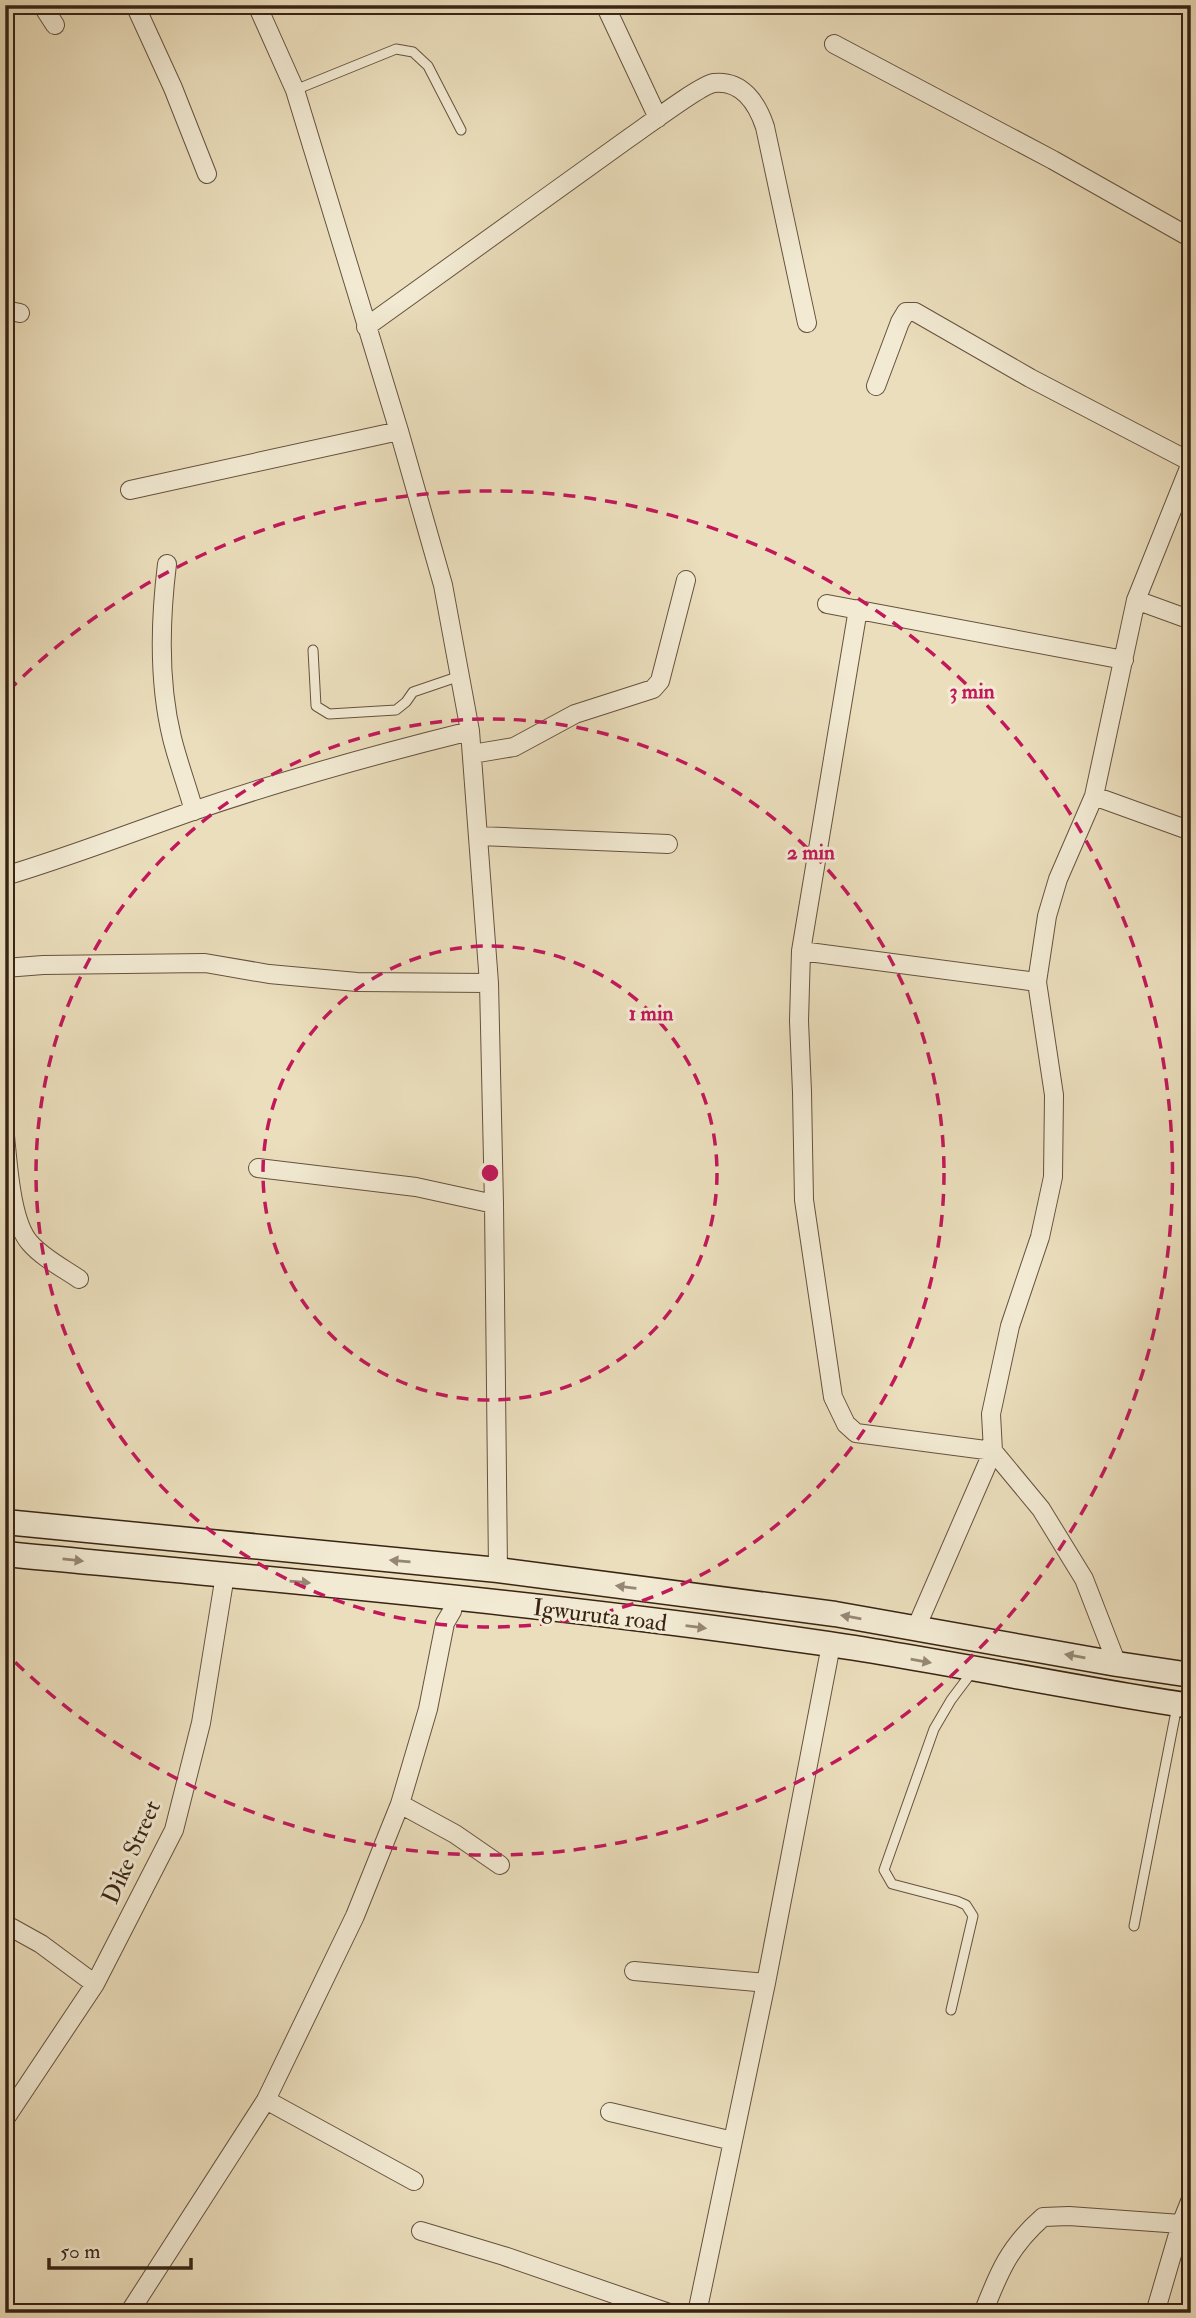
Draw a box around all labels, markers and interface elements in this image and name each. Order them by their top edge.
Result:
text: 3 min [949,678,995,705]
text: 2 min [787,839,835,866]
text: 1 min [629,1000,673,1027]
centre of rings [478,1161,502,1185]
one-way arrow [62,1555,84,1566]
one-way arrow [388,1555,410,1566]
one-way arrow [289,1577,311,1588]
one-way arrow [614,1581,636,1592]
street label: Igwuruta road [531,1592,669,1639]
one-way arrow [840,1611,862,1622]
one-way arrow [685,1622,707,1633]
one-way arrow [1064,1651,1086,1662]
one-way arrow [910,1655,932,1666]
street label: Dike Street [95,1795,168,1909]
scale bar [49,2227,191,2271]
text: 50 m [60,2238,101,2265]

